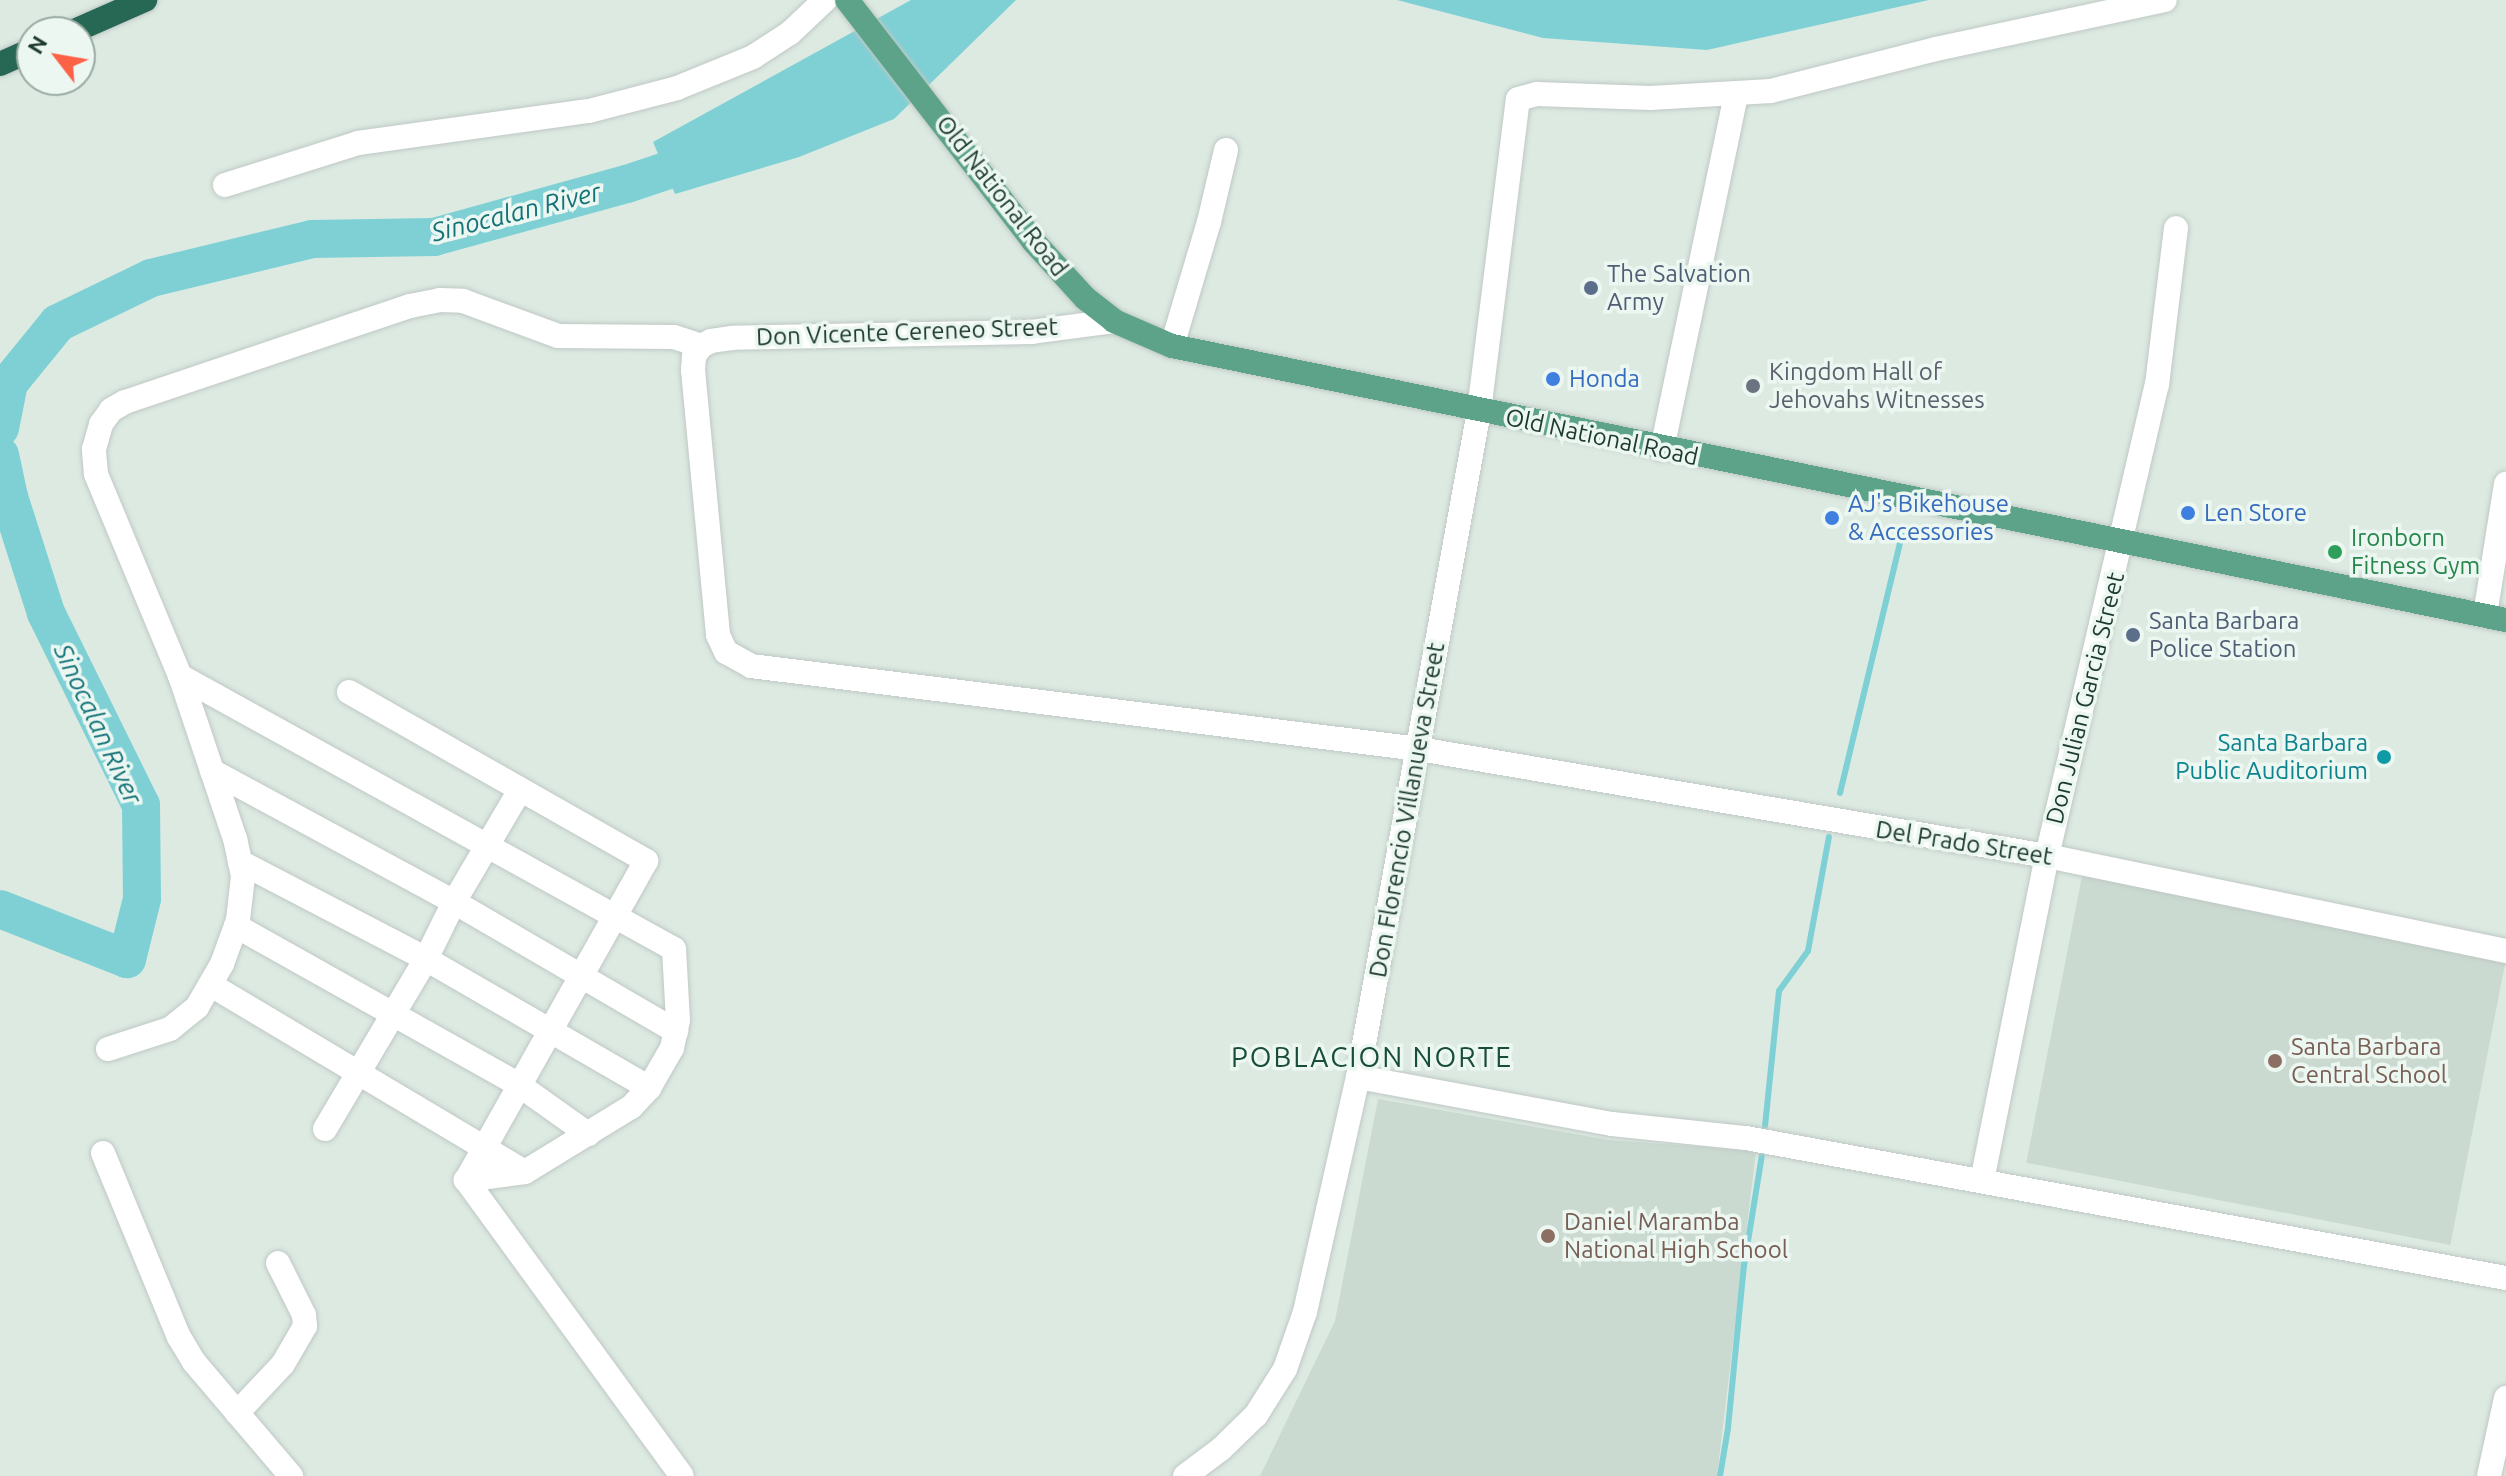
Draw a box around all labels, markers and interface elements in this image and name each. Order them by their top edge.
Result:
north arrow [16,16,96,96]
text: N [22,31,52,58]
street label: Old National Road [930,110,1074,282]
water label: Sinocalan River [428,176,604,248]
place label: The Salvation Army [1607,260,1751,316]
marker: The Salvation Army [1582,279,1600,297]
street label: Don Vicente Cereneo Street [756,312,1058,352]
place label: Kingdom Hall of Jehovahs Witnesses [1769,358,1985,414]
place label: Honda [1569,365,1640,393]
marker: Honda [1544,370,1562,388]
marker: Kingdom Hall of Jehovahs Witnesses [1744,377,1762,395]
street label: Old National Road [1503,403,1701,471]
place label: AJ's Bikehouse & Accessories [1848,490,2009,546]
place label: Len Store [2204,499,2307,527]
marker: Len Store [2179,504,2197,522]
marker: AJ's Bikehouse & Accessories [1823,509,1841,527]
place label: Ironborn Fitness Gym [2351,524,2480,580]
marker: Ironborn Fitness Gym [2326,543,2344,561]
street label: Don Julian Garcia Street [2040,569,2130,827]
place label: Santa Barbara Police Station [2149,607,2299,663]
marker: Santa Barbara Police Station [2124,626,2142,644]
water label: Sinocalan River [47,639,149,809]
street label: Don Florencio Villanueva Street [1363,640,1451,980]
place label: Santa Barbara Public Auditorium [2175,729,2368,785]
marker: Santa Barbara Public Auditorium [2375,748,2393,766]
street label: Del Prado Street [1874,815,2054,871]
place label: Santa Barbara Central School [2291,1033,2447,1089]
district label: POBLACION NORTE [1231,1040,1513,1074]
marker: Santa Barbara Central School [2266,1052,2284,1070]
place label: Daniel Maramba National High School [1564,1208,1788,1264]
marker: Daniel Maramba National High School [1539,1227,1557,1245]

